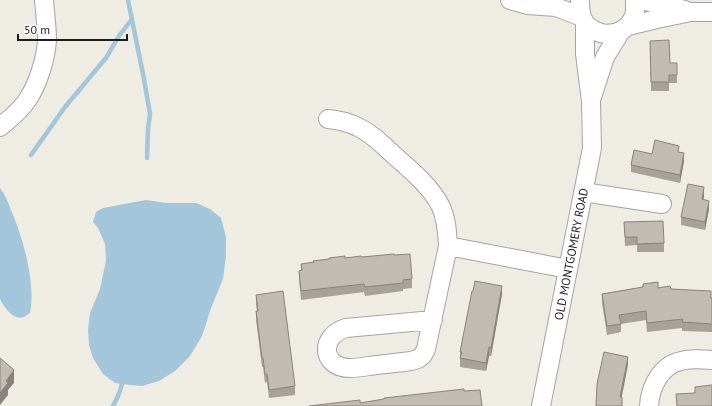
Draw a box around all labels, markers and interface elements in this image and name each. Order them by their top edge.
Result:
scale bar [18,16,127,42]
text: 50 m [24,22,50,37]
street label: OLD MONTGOMERY ROAD [551,187,591,321]

